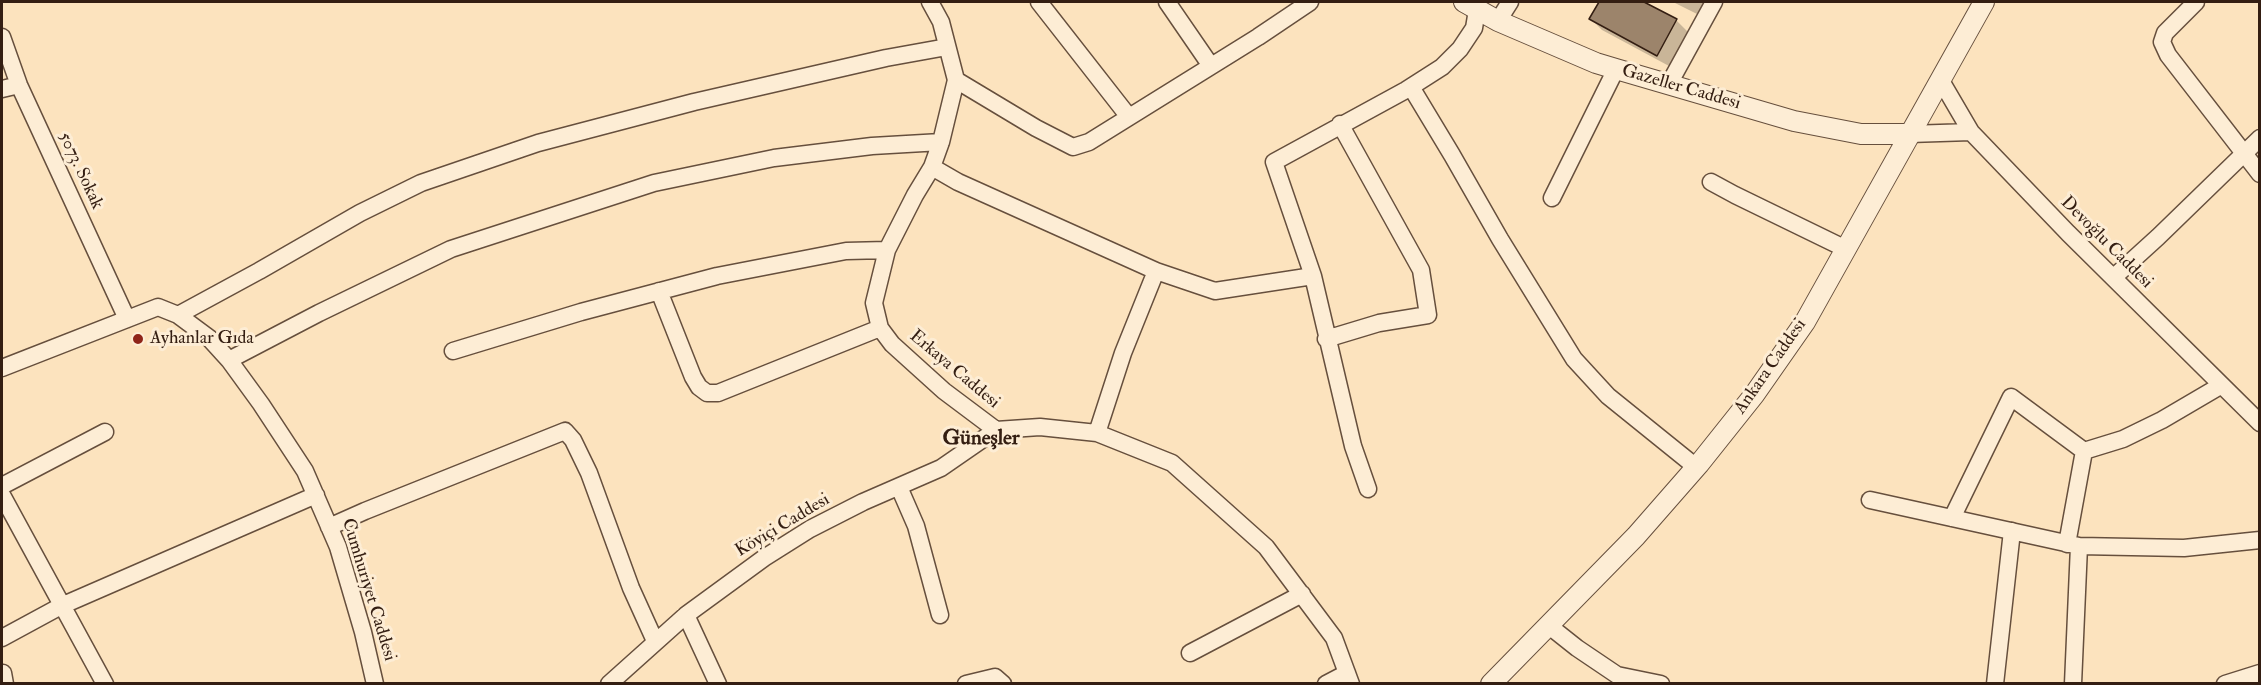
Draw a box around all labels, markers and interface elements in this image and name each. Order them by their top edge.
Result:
street label: Gazeller Caddesi [1619,61,1743,115]
street label: 5073. Sokak [53,129,107,213]
street label: Devoğlu Caddesi [2055,192,2157,294]
street label: Ankara Caddesi [1730,315,1812,419]
street label: Erkaya Caddesi [905,326,1003,414]
place label: Ayhanlar Gıda [150,328,254,350]
marker: Ayhanlar Gıda [131,332,145,346]
district label: Güneşler [942,426,1020,452]
street label: Köyiçi Caddesi [732,489,834,563]
street label: Cumhuriyet Caddesi [336,516,400,664]

